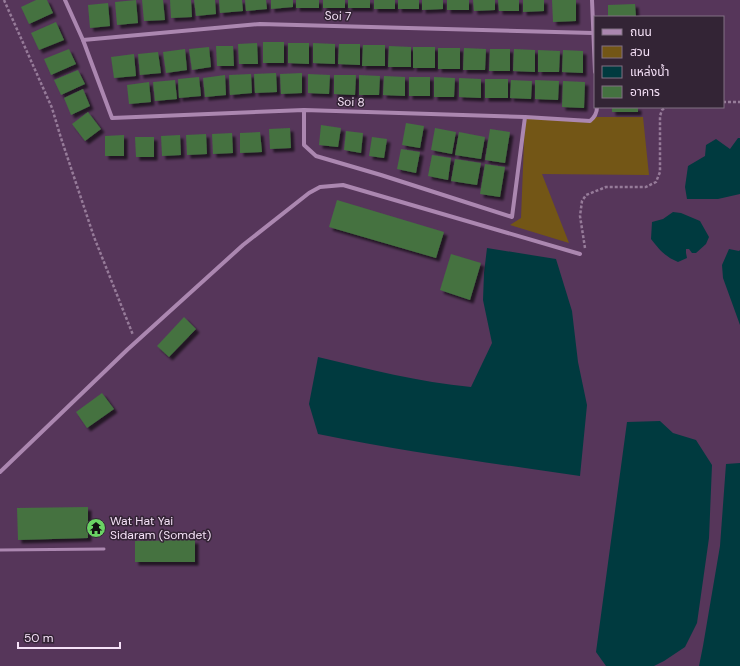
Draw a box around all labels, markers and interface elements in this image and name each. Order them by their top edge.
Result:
street label: Soi 7 [324,8,352,24]
legend [594,16,724,108]
text: ถนน [630,24,652,40]
text: สวน [630,44,650,60]
text: แหล่งน้ำ [630,63,669,80]
text: อาคาร [630,84,660,100]
street label: Soi 8 [337,94,365,110]
place label: Wat Hat Yai Sidaram (Somdet) [110,513,211,543]
temple icon: Wat Hat Yai Sidaram (Somdet) [85,517,107,539]
scale bar [18,624,120,650]
text: 50 m [24,630,53,646]

